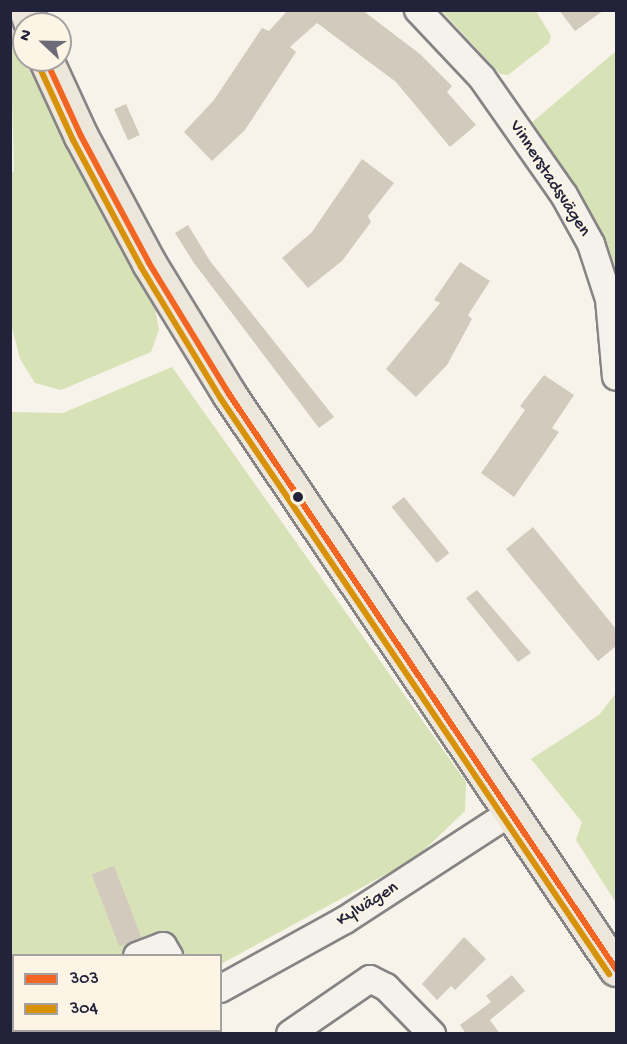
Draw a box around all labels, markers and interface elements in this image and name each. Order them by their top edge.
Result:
north arrow [12,12,72,72]
text: N [16,27,37,44]
street label: Vinnerstadsvägen [503,117,595,241]
unlabelled marker [292,491,304,503]
street label: Kylvägen [333,878,403,932]
legend [12,954,222,1032]
text: 303 [70,969,99,990]
text: 304 [70,999,98,1020]

